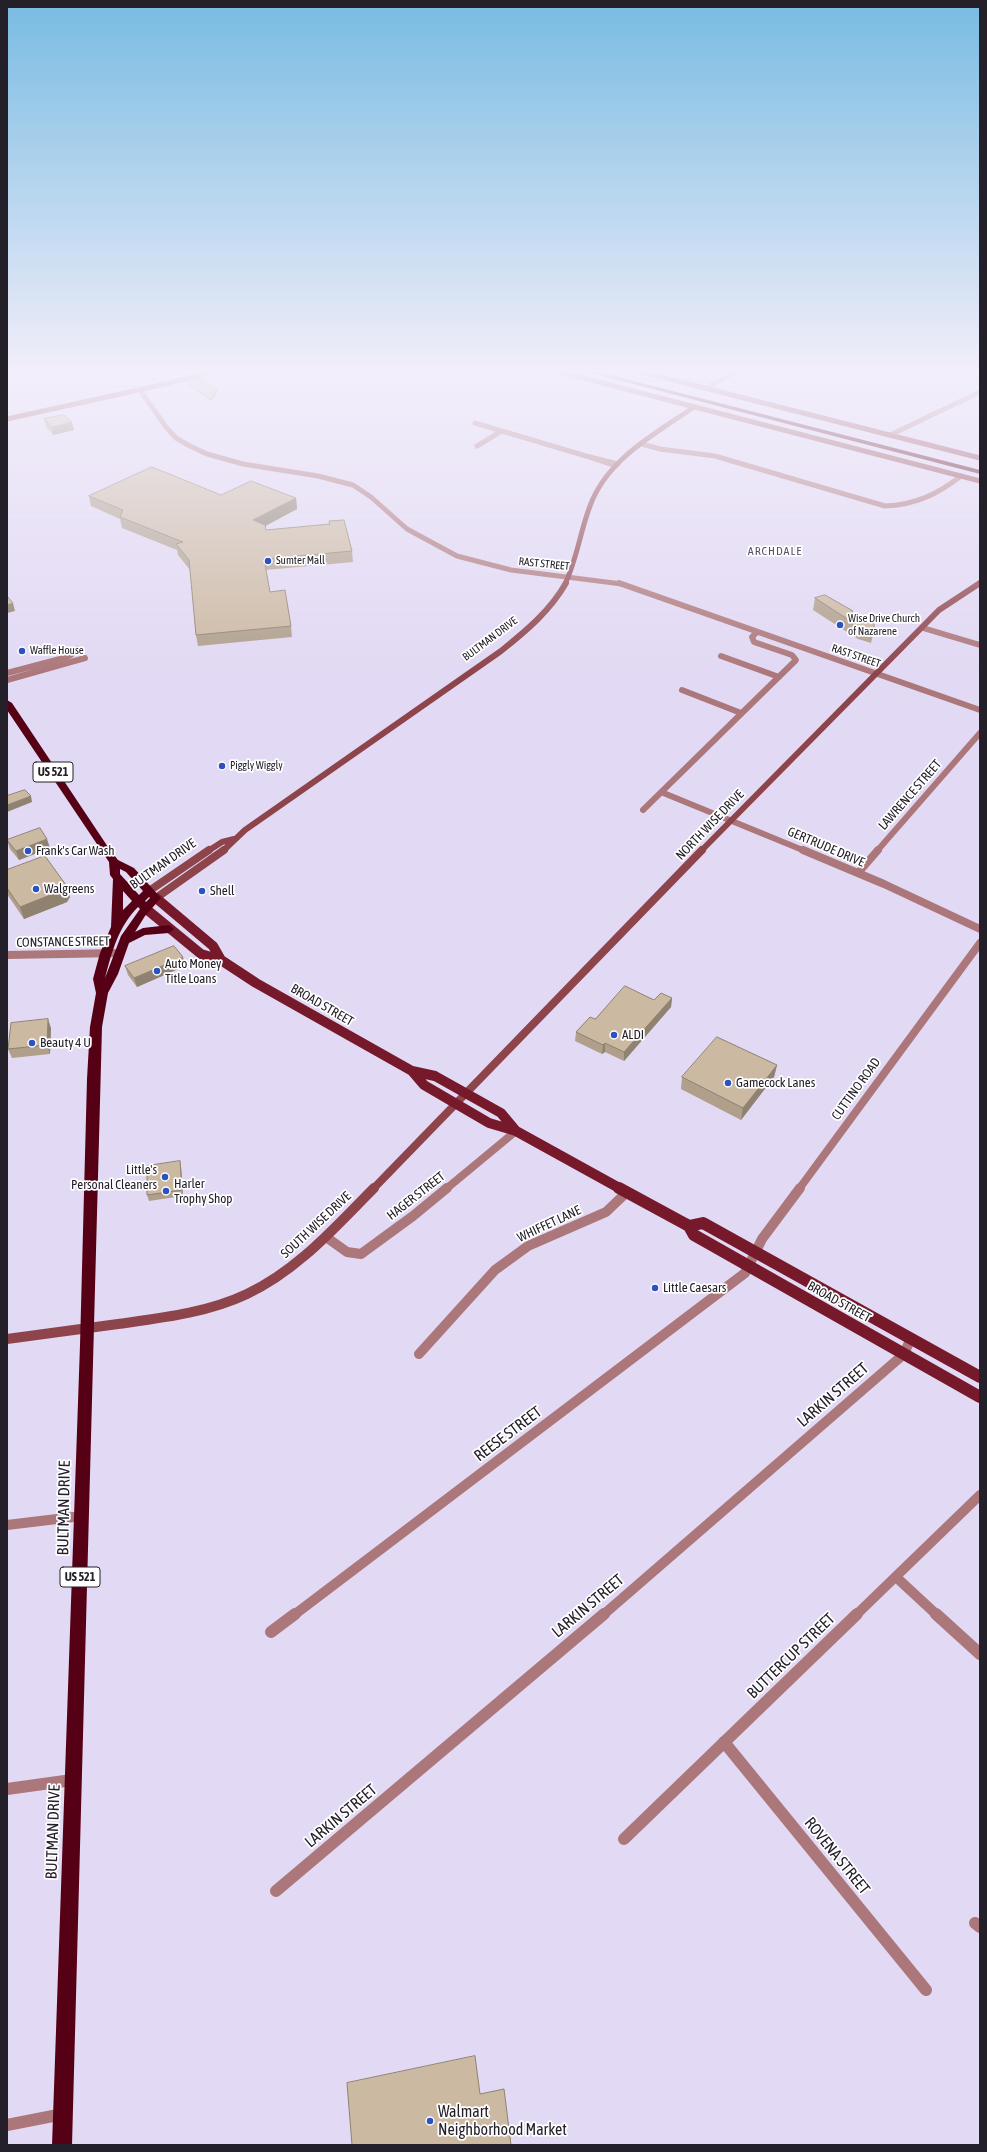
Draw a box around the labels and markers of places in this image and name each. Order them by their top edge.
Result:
place label: Sumter Mall [276,554,325,568]
marker: Sumter Mall [263,556,273,566]
place label: Wise Drive Church of Nazarene [848,612,920,638]
marker: Wise Drive Church of Nazarene [835,620,845,630]
place label: Waffle House [30,644,84,658]
marker: Waffle House [17,646,27,656]
place label: Piggly Wiggly [230,759,283,773]
marker: Piggly Wiggly [217,761,227,771]
place label: Frank's Car Wash [36,843,115,859]
marker: Frank's Car Wash [23,846,33,856]
place label: Walgreens [44,881,94,897]
place label: Shell [210,883,235,899]
marker: Walgreens [31,884,41,894]
marker: Shell [197,886,207,896]
place label: Auto Money Title Loans [165,956,221,987]
marker: Auto Money Title Loans [152,966,162,976]
place label: ALDI [622,1027,644,1043]
marker: ALDI [609,1030,619,1040]
place label: Beauty 4 U [40,1035,91,1051]
marker: Beauty 4 U [27,1038,37,1048]
place label: Gamecock Lanes [736,1075,815,1091]
marker: Gamecock Lanes [723,1078,733,1088]
place label: Little's Personal Cleaners [71,1162,157,1193]
marker: Little's Personal Cleaners [160,1172,170,1182]
place label: Harler Trophy Shop [174,1176,233,1207]
marker: Harler Trophy Shop [161,1186,171,1196]
place label: Little Caesars [663,1280,726,1296]
marker: Little Caesars [650,1283,660,1293]
place label: Walmart Neighborhood Market [438,2102,567,2140]
marker: Walmart Neighborhood Market [425,2116,435,2126]

